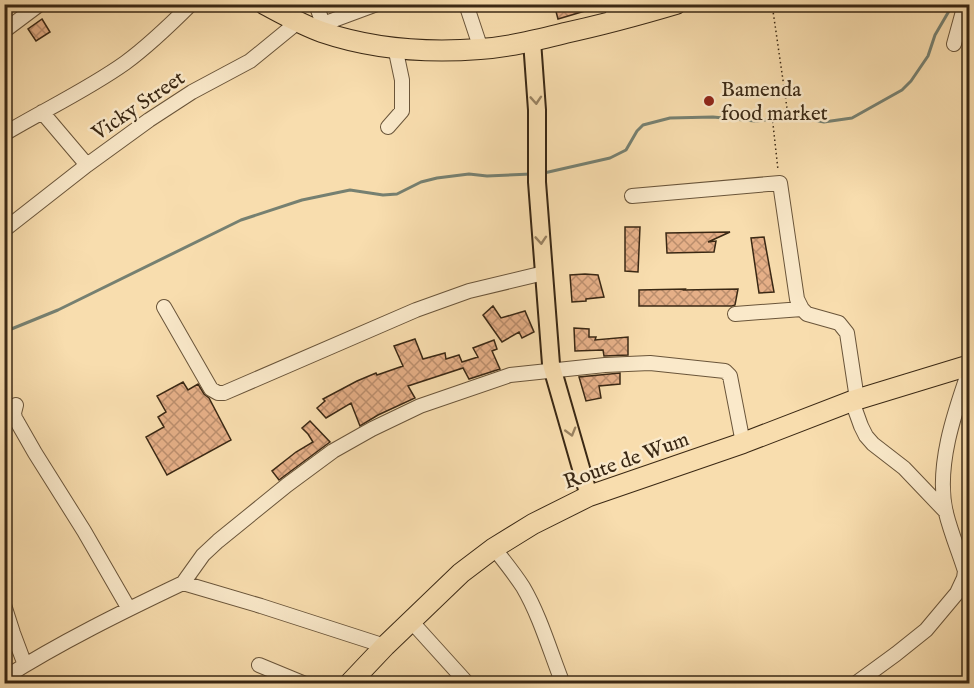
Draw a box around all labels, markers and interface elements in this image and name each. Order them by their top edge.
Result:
street label: Vicky Street [86,65,191,148]
place label: Bamenda food market [721,77,828,128]
marker: Bamenda food market [702,94,716,108]
one-way arrow [529,95,542,104]
one-way arrow [534,235,547,245]
street label: Route de Wum [560,426,693,497]
one-way arrow [564,426,576,437]

